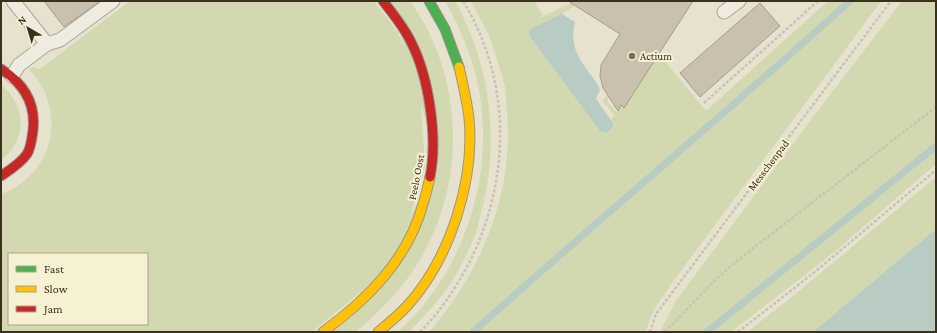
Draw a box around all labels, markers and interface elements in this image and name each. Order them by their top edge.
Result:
north arrow [8,8,48,48]
text: N [15,13,29,27]
place label: Actium [640,50,672,62]
marker: Actium [627,51,637,61]
street label: Messchenpad [745,137,792,193]
street label: Peelo Oost [406,153,426,201]
legend [8,253,148,325]
text: Fast [44,262,65,276]
text: Slow [44,282,68,296]
text: Jam [43,302,63,316]

